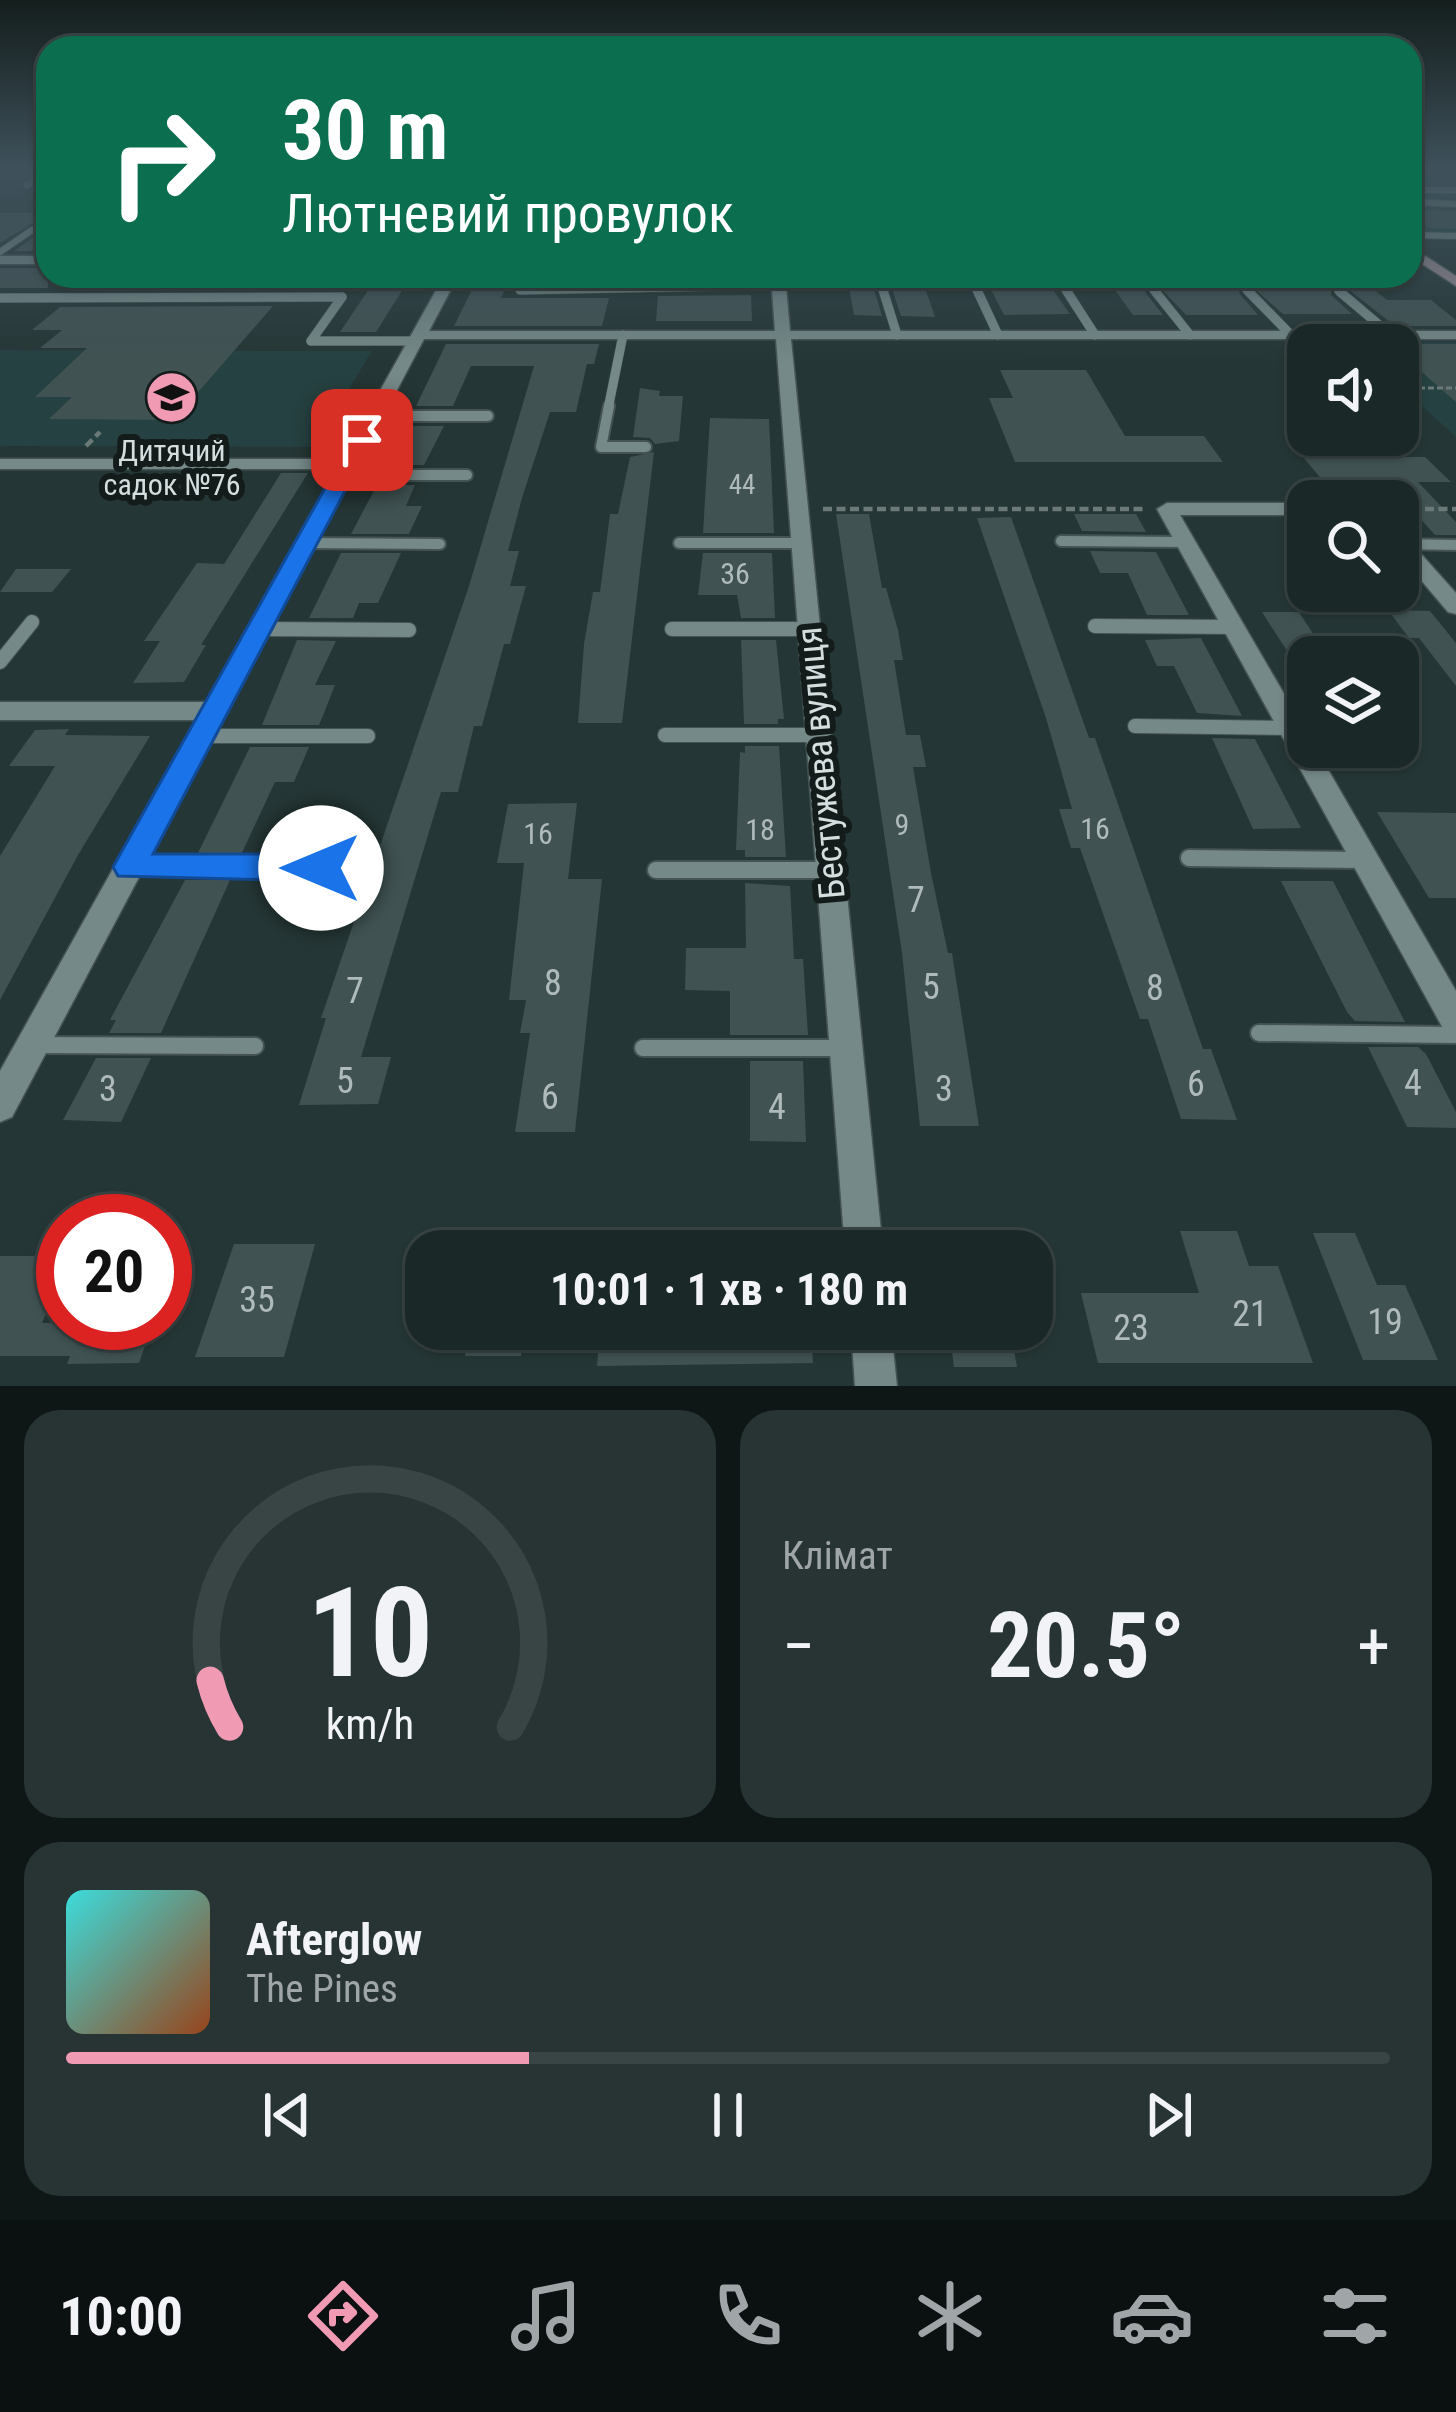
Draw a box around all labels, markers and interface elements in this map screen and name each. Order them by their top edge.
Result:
text: 30 m [282,81,449,180]
icon: right [84,84,240,240]
text: Лютневий провулок [282,182,734,245]
map controls [1287,324,1419,768]
button: sound [1287,324,1419,456]
school or university icon: Дитячий садок №76 [144,370,200,426]
pin [311,389,413,491]
icon: arrive [329,407,395,473]
place label: Дитячий садок №76 [104,433,240,502]
house number: 44 [729,469,755,501]
button: search [1287,480,1419,612]
house number: 36 [720,556,750,591]
street label: Бестужева вулиця [788,625,854,901]
button: layers [1287,636,1419,768]
position arrow [258,805,384,931]
house number: 9 [895,807,909,842]
house number: 16 [1080,811,1110,846]
house number: 18 [745,812,775,847]
house number: 16 [523,816,553,851]
house number: 7 [907,879,925,921]
house number: 8 [544,962,562,1004]
house number: 5 [922,966,940,1008]
house number: 8 [1146,967,1164,1009]
house number: 7 [346,970,364,1012]
house number: 5 [336,1060,354,1102]
house number: 4 [1404,1062,1422,1104]
house number: 6 [1187,1063,1205,1105]
house number: 3 [99,1068,117,1110]
house number: 3 [935,1068,953,1110]
house number: 6 [541,1076,559,1118]
house number: 4 [768,1086,786,1128]
speed limit sign: 20 [36,1194,192,1350]
text: 10:01 · 1 хв · 180 m [550,1263,908,1316]
house number: 35 [239,1279,275,1321]
house number: 21 [1232,1293,1268,1335]
house number: 19 [1367,1301,1403,1343]
house number: 23 [1113,1307,1149,1349]
text: Клімат [782,1533,893,1579]
text: 10 [307,1560,433,1706]
text: 20.5° [987,1594,1185,1699]
text: − [782,1608,815,1685]
text: + [1357,1608,1390,1685]
text: km/h [326,1699,414,1749]
text: Afterglow [246,1913,422,1966]
text: The Pines [246,1966,398,2012]
icon: previous [254,2082,320,2148]
icon: pause [695,2082,761,2148]
icon: next [1136,2082,1202,2148]
icon: directions [301,2274,385,2358]
icon: music [504,2274,588,2358]
icon: phone [706,2274,790,2358]
icon: climate [908,2274,992,2358]
icon: car [1110,2274,1194,2358]
icon: filters [1313,2274,1397,2358]
text: 10:00 [59,2285,183,2348]

